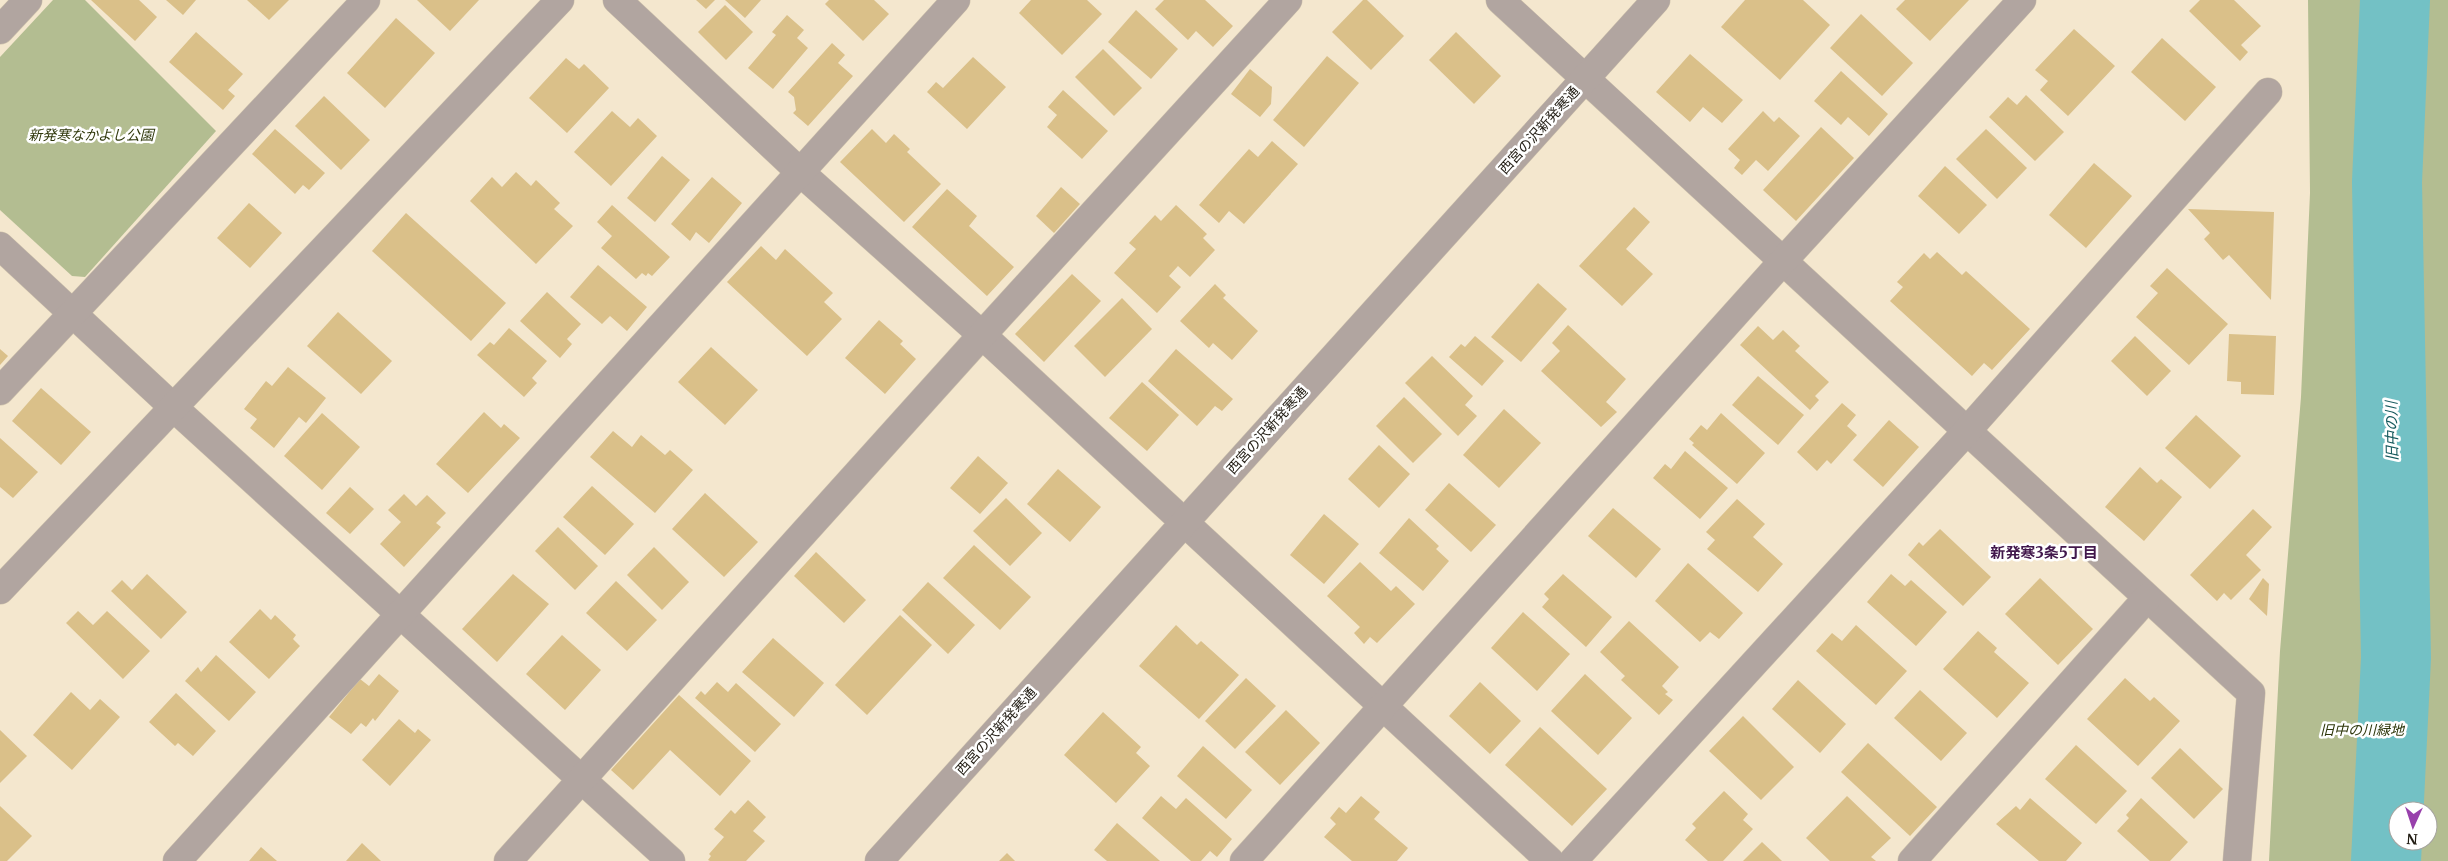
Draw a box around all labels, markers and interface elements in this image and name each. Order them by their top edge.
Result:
street label: 西宮の沢新発寒通 [1495,82,1583,178]
park label: 新発寒なかよし公園 [28,126,156,144]
street label: 西宮の沢新発寒通 [1223,382,1311,478]
water label: 旧中の川 [2381,399,2402,461]
district label: 新発寒3条5丁目 [1990,543,2098,562]
street label: 西宮の沢新発寒通 [952,683,1040,779]
park label: 旧中の川緑地 [2320,721,2406,739]
north arrow [2388,801,2438,851]
text: N [2406,830,2418,848]

